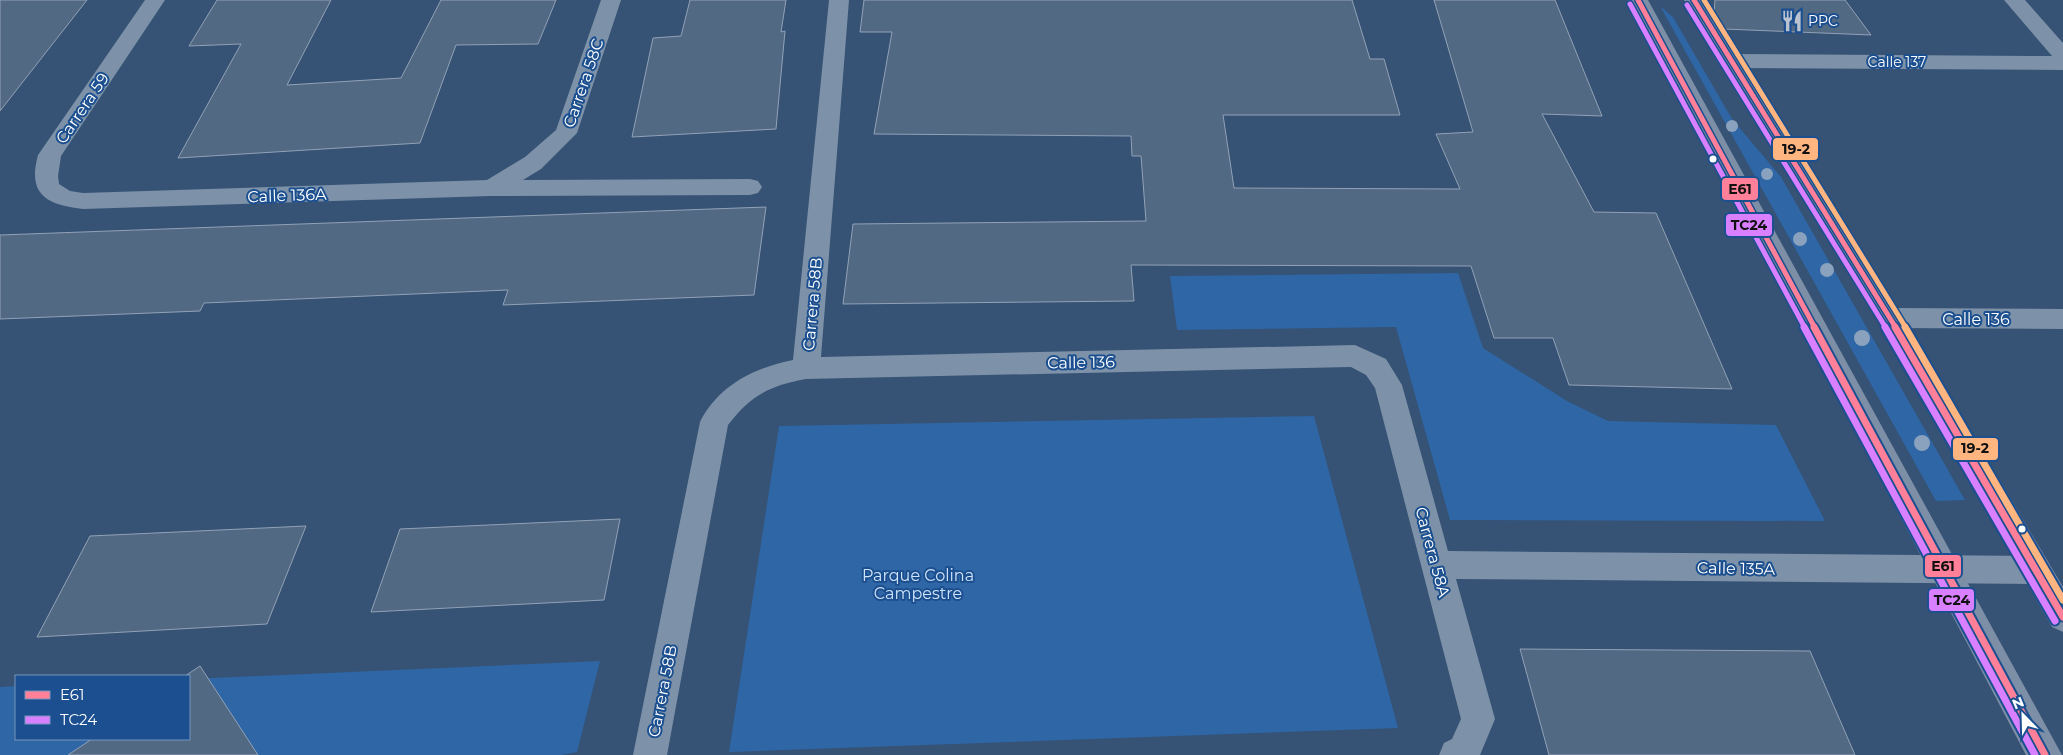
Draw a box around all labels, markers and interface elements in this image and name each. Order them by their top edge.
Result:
restaurant icon: PPC [1779,8,1805,34]
place label: PPC [1808,12,1838,30]
street label: Carrera 58C [559,36,608,130]
street label: Calle 137 [1868,53,1926,71]
street label: Carrera 59 [52,69,113,147]
line badge: 19-2 [1772,137,1819,161]
text: 19-2 [1782,140,1810,158]
unlabelled marker [1708,154,1718,164]
line badge: E61 [1721,177,1759,201]
text: E61 [1728,180,1752,198]
street label: Calle 136A [247,185,327,206]
line badge: TC24 [1725,213,1773,237]
text: TC24 [1731,216,1768,234]
street label: Carrera 58B [799,257,826,351]
street label: Calle 136 [1942,310,2010,329]
street label: Calle 136 [1047,352,1115,373]
line badge: 19-2 [1952,437,1999,461]
text: 19-2 [1961,439,1989,457]
street label: Carrera 58A [1411,505,1454,600]
unlabelled marker [2017,524,2027,534]
line badge: E61 [1924,554,1962,578]
text: E61 [1931,557,1955,575]
street label: Calle 135A [1697,558,1776,579]
park label: Parque Colina Campestre [862,566,974,603]
line badge: TC24 [1928,588,1975,612]
text: TC24 [1934,591,1971,609]
street label: Carrera 58B [644,643,681,739]
legend [15,675,190,740]
text: E61 [60,685,84,704]
north arrow [1998,690,2048,740]
text: N [2009,693,2027,714]
text: TC24 [60,710,97,729]

